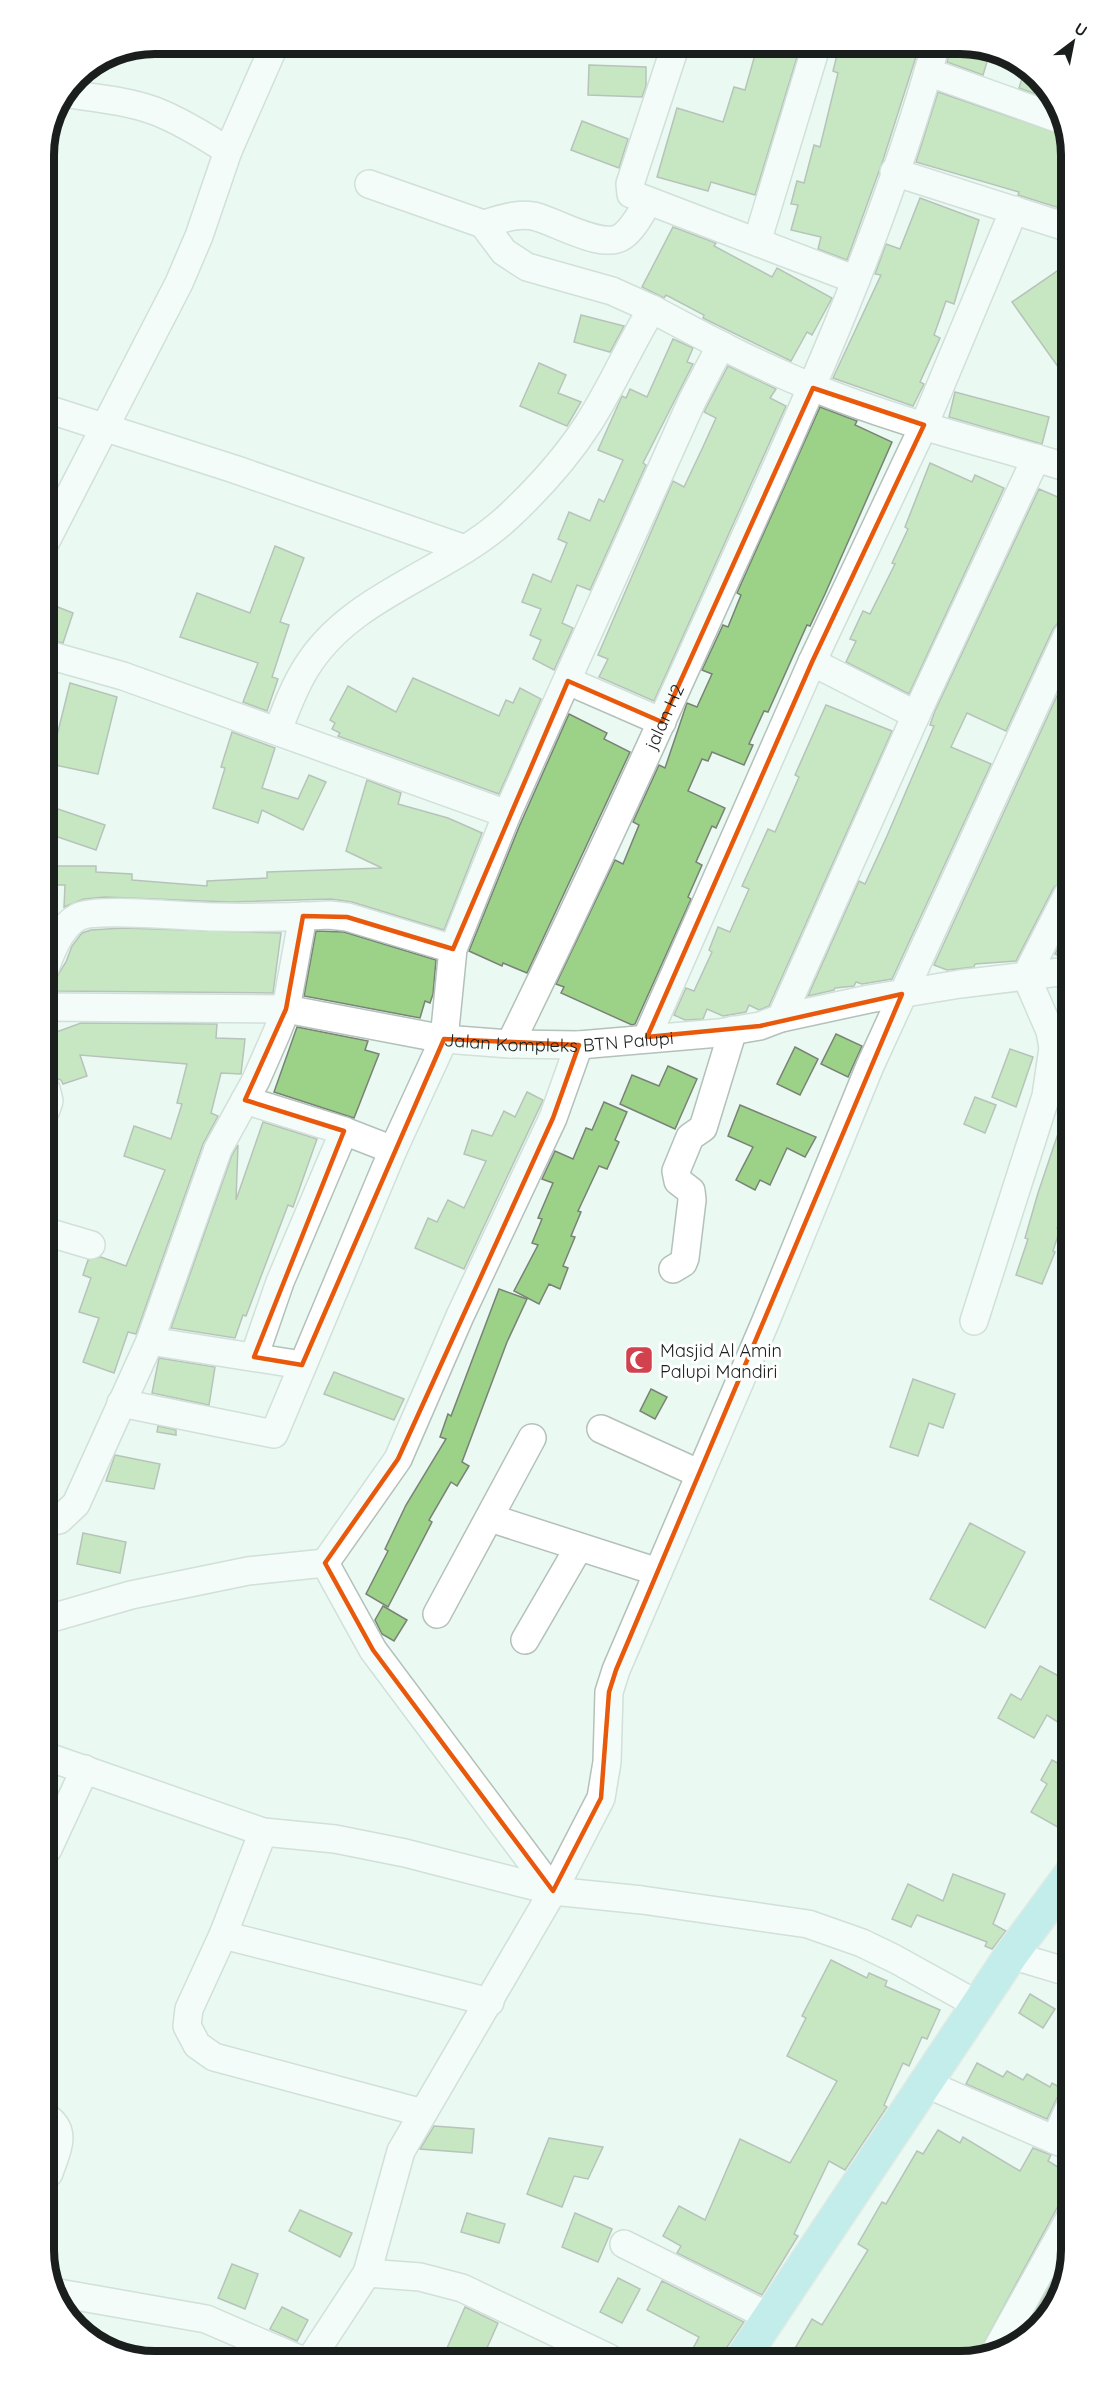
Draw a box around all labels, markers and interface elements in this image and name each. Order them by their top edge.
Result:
north arrow [1043,12,1103,72]
text: U [1071,18,1091,41]
street label: jalan H2 [639,680,689,754]
street label: Jalan Kompleks BTN Palupi [443,1025,674,1057]
place label: Masjid Al Amin Palupi Mandiri [660,1339,782,1383]
mosque icon: Masjid Al Amin Palupi Mandiri [623,1344,655,1376]

